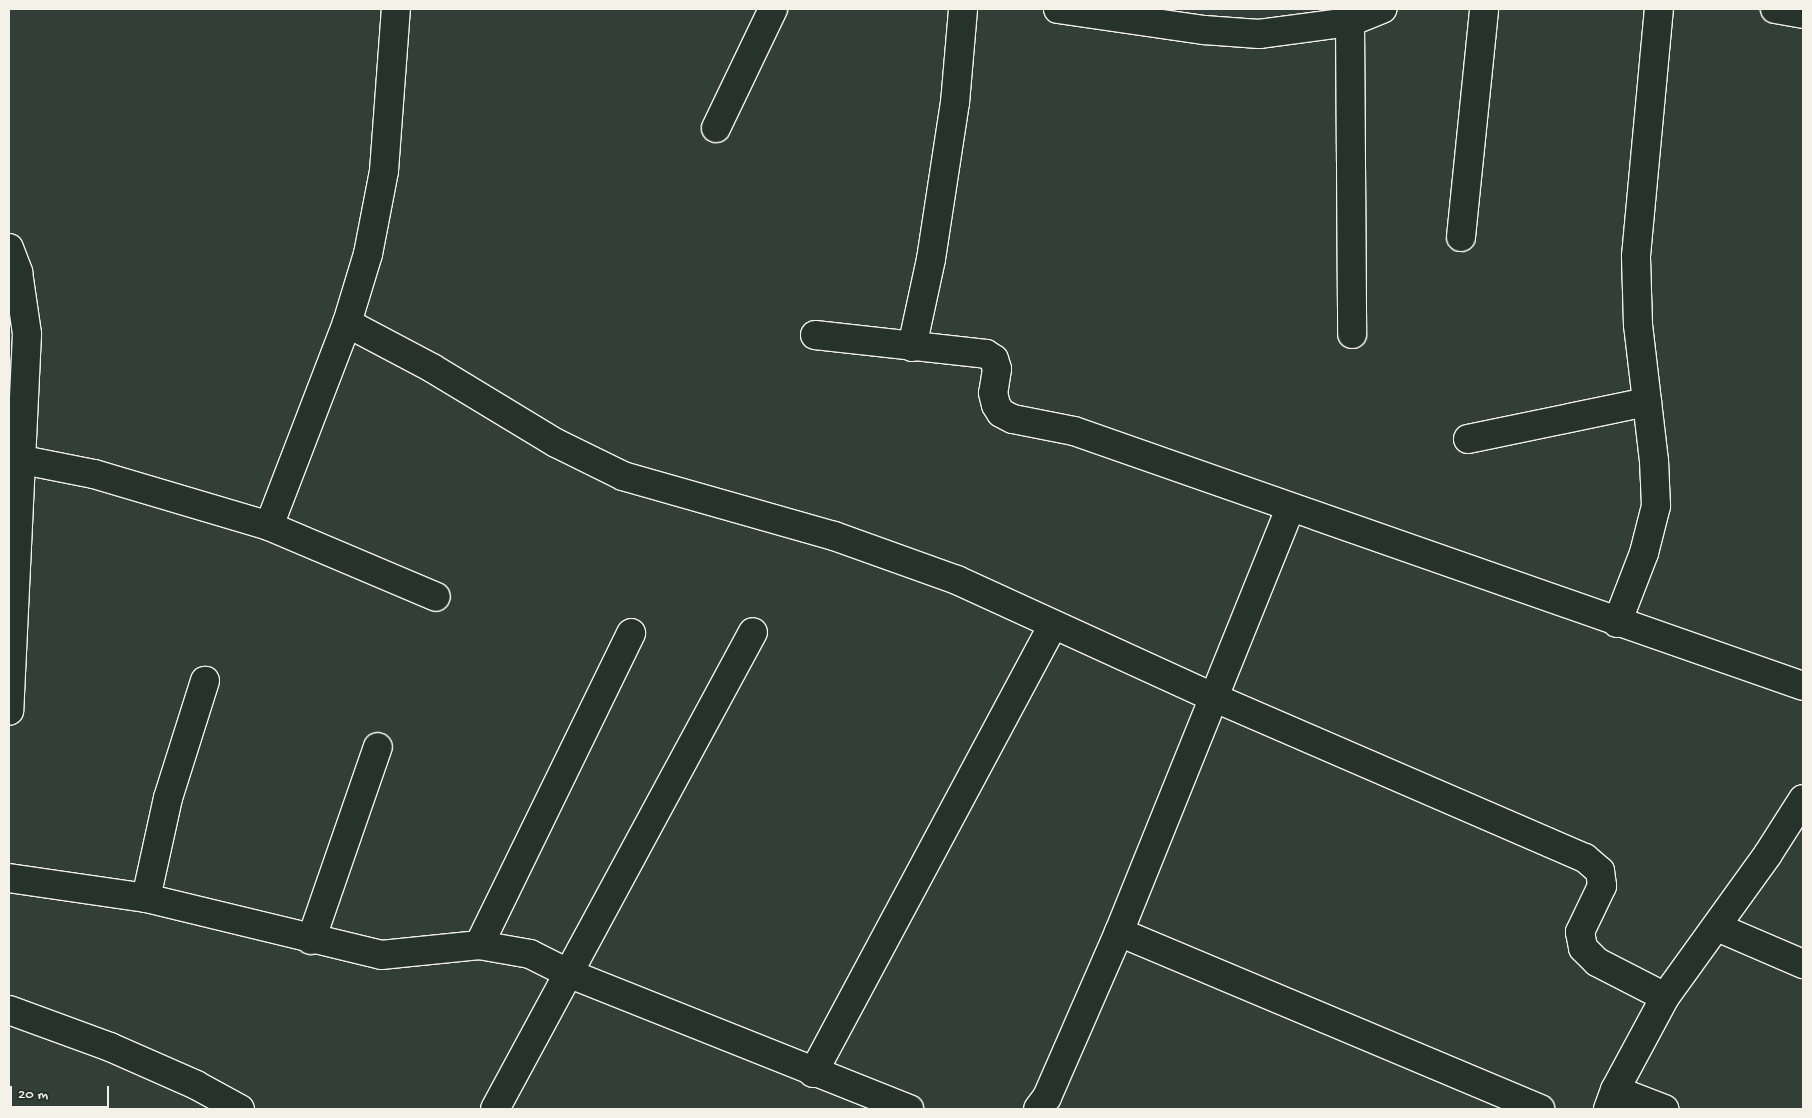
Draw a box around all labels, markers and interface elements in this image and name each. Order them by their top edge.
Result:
scale bar [12,1076,111,1108]
text: 20 m [18,1086,48,1104]

